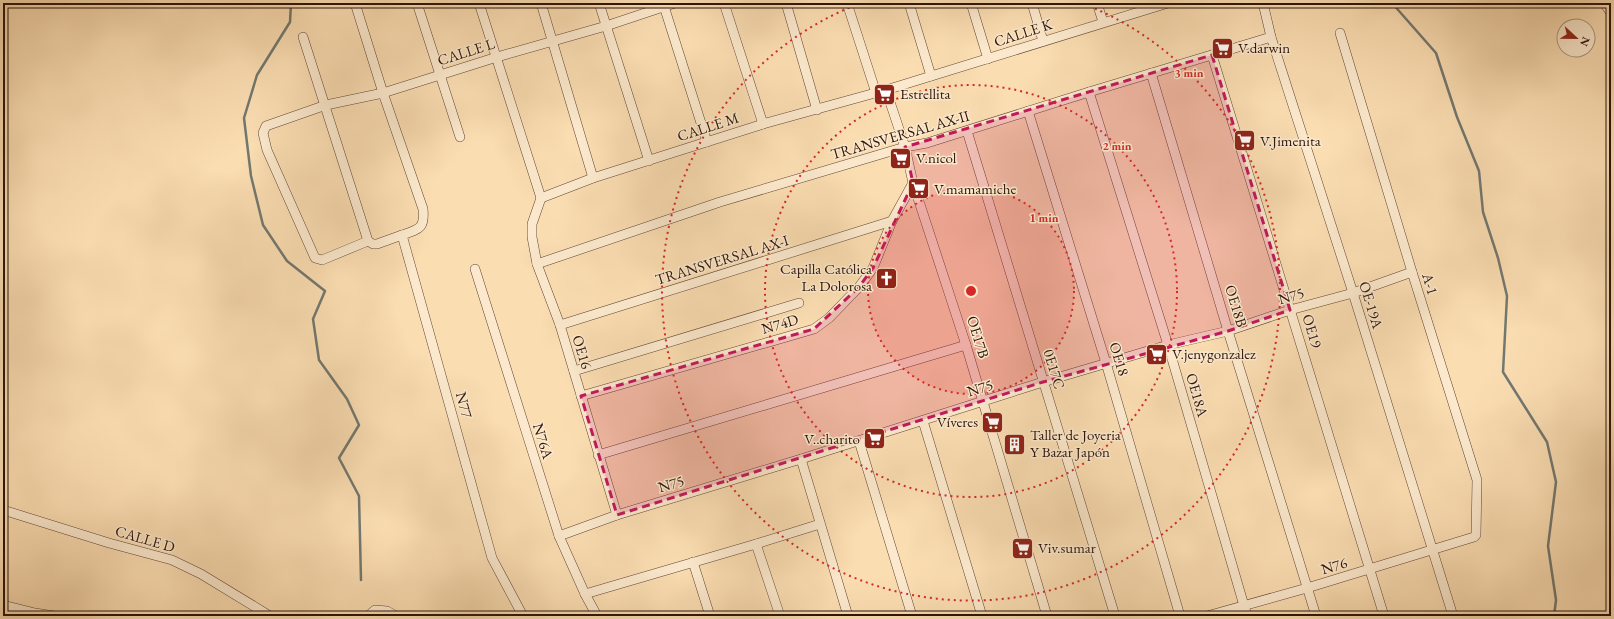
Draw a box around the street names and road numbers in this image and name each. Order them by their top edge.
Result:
street label: CALLE K [991,14,1055,51]
street label: CALLE L [435,33,497,70]
street label: TRANSVERSAL AX-II [828,106,971,163]
street label: CALLE M [675,108,741,145]
street label: TRANSVERSAL AX-I [653,230,791,289]
street label: A-1 [1418,270,1443,297]
street label: OE-19A [1355,279,1388,332]
street label: OE18B [1221,282,1252,329]
street label: N75 [1276,283,1306,308]
street label: N74D [759,309,801,338]
street label: OE19 [1298,312,1327,350]
street label: OE17B [963,313,994,360]
street label: OE16 [568,333,597,371]
street label: OE18 [1105,340,1134,378]
street label: 0E17C [1039,347,1070,391]
street label: OE18A [1182,371,1213,420]
street label: N75 [964,374,995,401]
street label: N77 [452,390,477,421]
street label: N76A [529,421,558,462]
street label: N75 [656,471,686,496]
street label: CALLE D [113,521,177,556]
street label: N76 [1319,553,1349,578]

